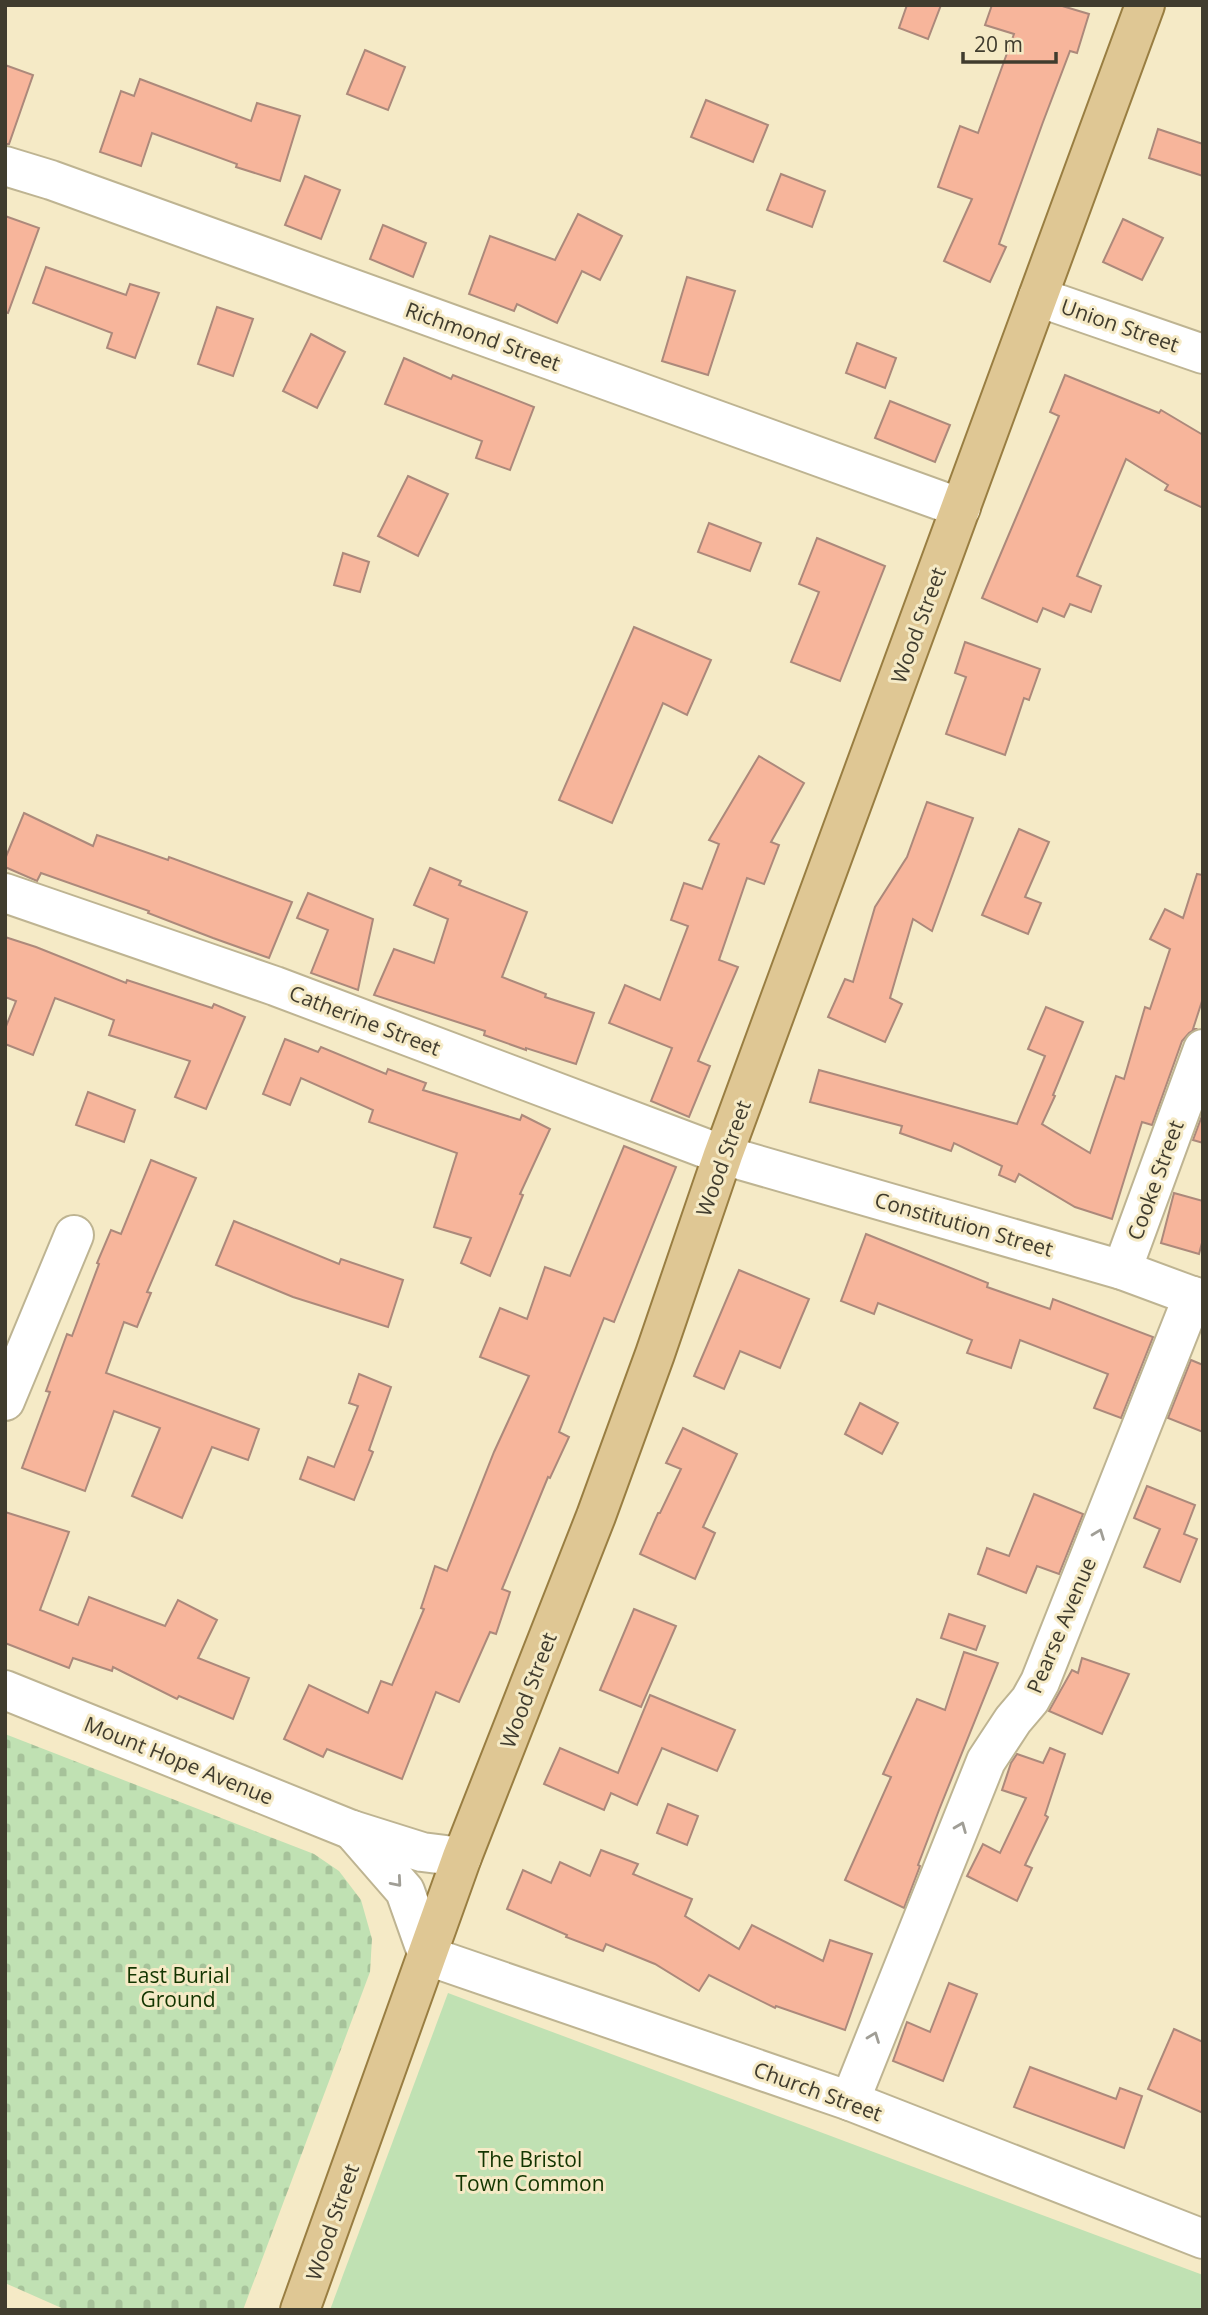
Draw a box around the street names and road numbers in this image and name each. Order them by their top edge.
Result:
street label: Union Street [1057,292,1183,358]
street label: Richmond Street [402,295,564,377]
street label: Wood Street [884,563,952,687]
street label: Catherine Street [285,978,445,1062]
street label: Wood Street [689,1096,757,1220]
street label: Cooke Street [1120,1116,1190,1244]
street label: Constitution Street [872,1185,1056,1263]
street label: Pearse Avenue [1020,1553,1102,1697]
street label: Wood Street [493,1628,563,1752]
street label: Mount Hope Avenue [80,1709,278,1811]
street label: Church Street [750,2055,886,2127]
street label: Wood Street [299,2160,365,2284]

